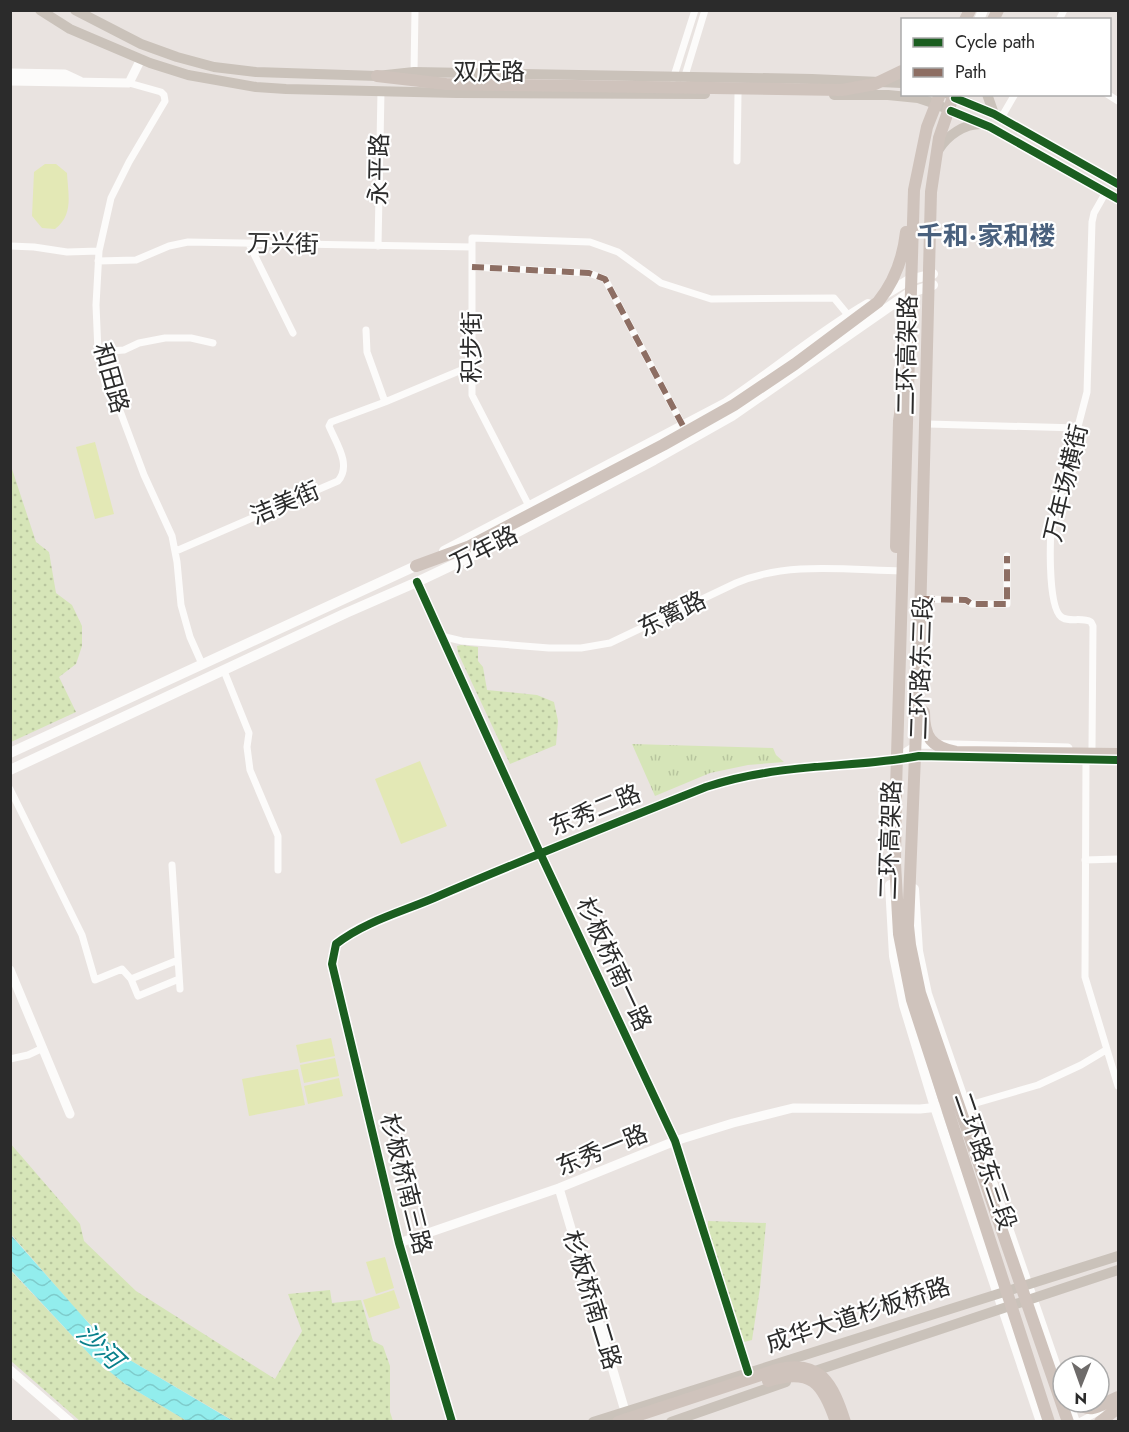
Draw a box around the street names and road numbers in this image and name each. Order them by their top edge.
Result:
street label: 双庆路 [453,54,525,89]
street label: 永平路 [360,133,397,205]
street label: 万兴街 [247,225,319,262]
street label: 二环高架路 [888,295,925,415]
street label: 积步街 [454,311,489,383]
street label: 和田路 [85,338,138,417]
street label: 万年场横街 [1035,420,1096,545]
street label: 洁美街 [245,472,325,533]
street label: 万年路 [444,517,524,580]
street label: 东篱路 [632,582,712,645]
street label: 二环路东三段 [900,595,941,741]
street label: 东秀二路 [544,775,646,844]
street label: 二环高架路 [870,779,909,901]
street label: 杉板桥南一路 [568,891,661,1036]
street label: 二环路东三段 [945,1087,1025,1235]
street label: 杉板桥南三路 [372,1110,441,1258]
street label: 东秀一路 [551,1115,653,1184]
street label: 杉板桥南二路 [555,1226,630,1374]
street label: 成华大道杉板桥路 [761,1268,955,1361]

